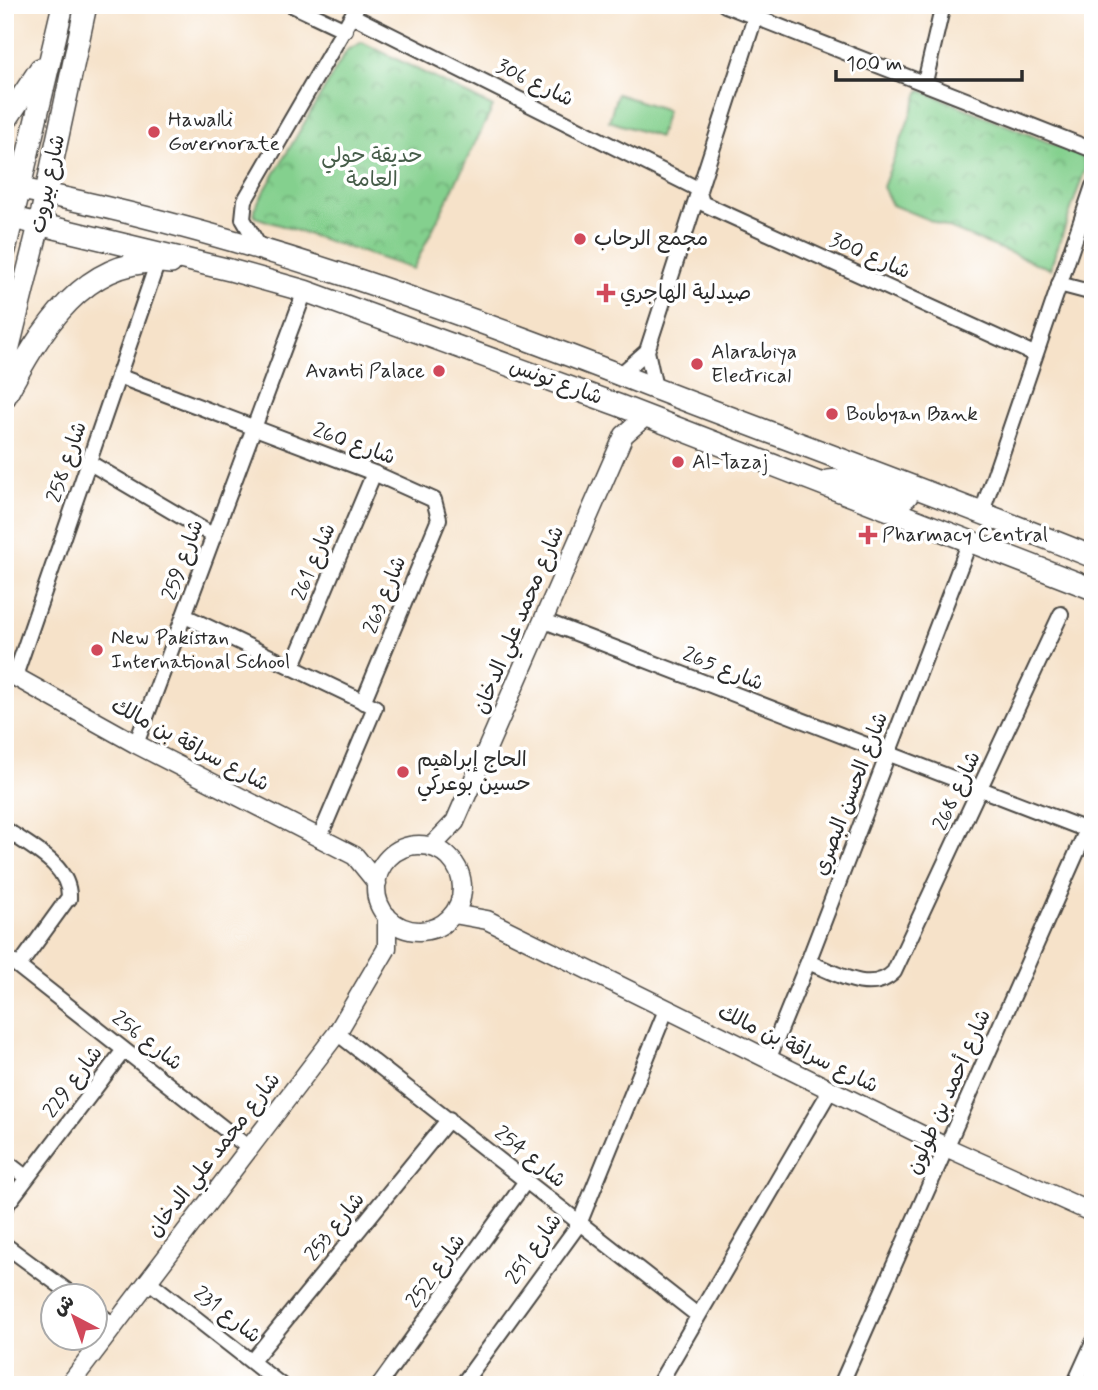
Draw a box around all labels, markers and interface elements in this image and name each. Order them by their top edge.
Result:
scale bar [836,38,1021,82]
text: 100 m [846,50,902,78]
street label: شارع 306 [492,52,578,114]
place label: Hawalli Governorate [168,106,280,158]
marker: Hawalli Governorate [146,124,162,140]
street label: شارع بيروت [24,132,72,236]
park label: حديقة حولي العامة [321,142,423,194]
place label: مجمع الرحاب [594,225,708,253]
street label: شارع 300 [825,226,915,286]
marker: مجمع الرحاب [572,231,588,247]
place label: صيدلية الهاجري [620,279,752,307]
marker: صيدلية الهاجري [598,285,614,301]
place label: Alarabiya Electrical [711,338,797,390]
street label: شارع تونس [506,352,606,412]
marker: Alarabiya Electrical [689,356,705,372]
place label: Avanti Palace [305,357,425,385]
marker: Avanti Palace [431,363,447,379]
place label: Boubyan Bank [846,400,978,428]
marker: Boubyan Bank [824,406,840,422]
street label: شارع 260 [309,416,399,472]
street label: شارع 258 [40,418,94,506]
place label: Al-Tazaj [692,448,768,476]
marker: Al-Tazaj [670,454,686,470]
street label: شارع 259 [156,516,210,604]
street label: شارع 261 [285,519,343,605]
place label: Pharmacy Central [882,521,1048,549]
street label: شارع محمد علي الدخان [467,522,575,720]
marker: Pharmacy Central [860,527,876,543]
street label: شارع 263 [357,552,413,638]
place label: New Pakistan International School [111,624,290,676]
street label: شارع 265 [678,640,768,698]
marker: New Pakistan International School [89,642,105,658]
street label: شارع سراقة بن مالك [106,691,274,799]
street label: شارع الحسن البصري [807,708,895,880]
place label: الحاج إبراهيم حسين بوعركي [417,746,531,802]
street label: شارع 268 [926,747,988,835]
marker: الحاج إبراهيم حسين بوعركي [395,764,411,780]
street label: شارع سراقة بن مالك [713,998,883,1100]
street label: شارع 256 [106,1005,188,1077]
street label: شارع أحمد بن طولون [900,1005,998,1179]
street label: شارع 229 [37,1040,109,1124]
street label: شارع محمد علي الدخان [141,1067,290,1246]
street label: شارع 254 [488,1119,572,1195]
street label: شارع 253 [299,1187,371,1267]
street label: شارع 251 [499,1208,569,1290]
street label: شارع 252 [400,1228,472,1314]
street label: شارع 231 [187,1280,267,1350]
north arrow [38,1282,108,1352]
text: ش [48,1289,80,1322]

